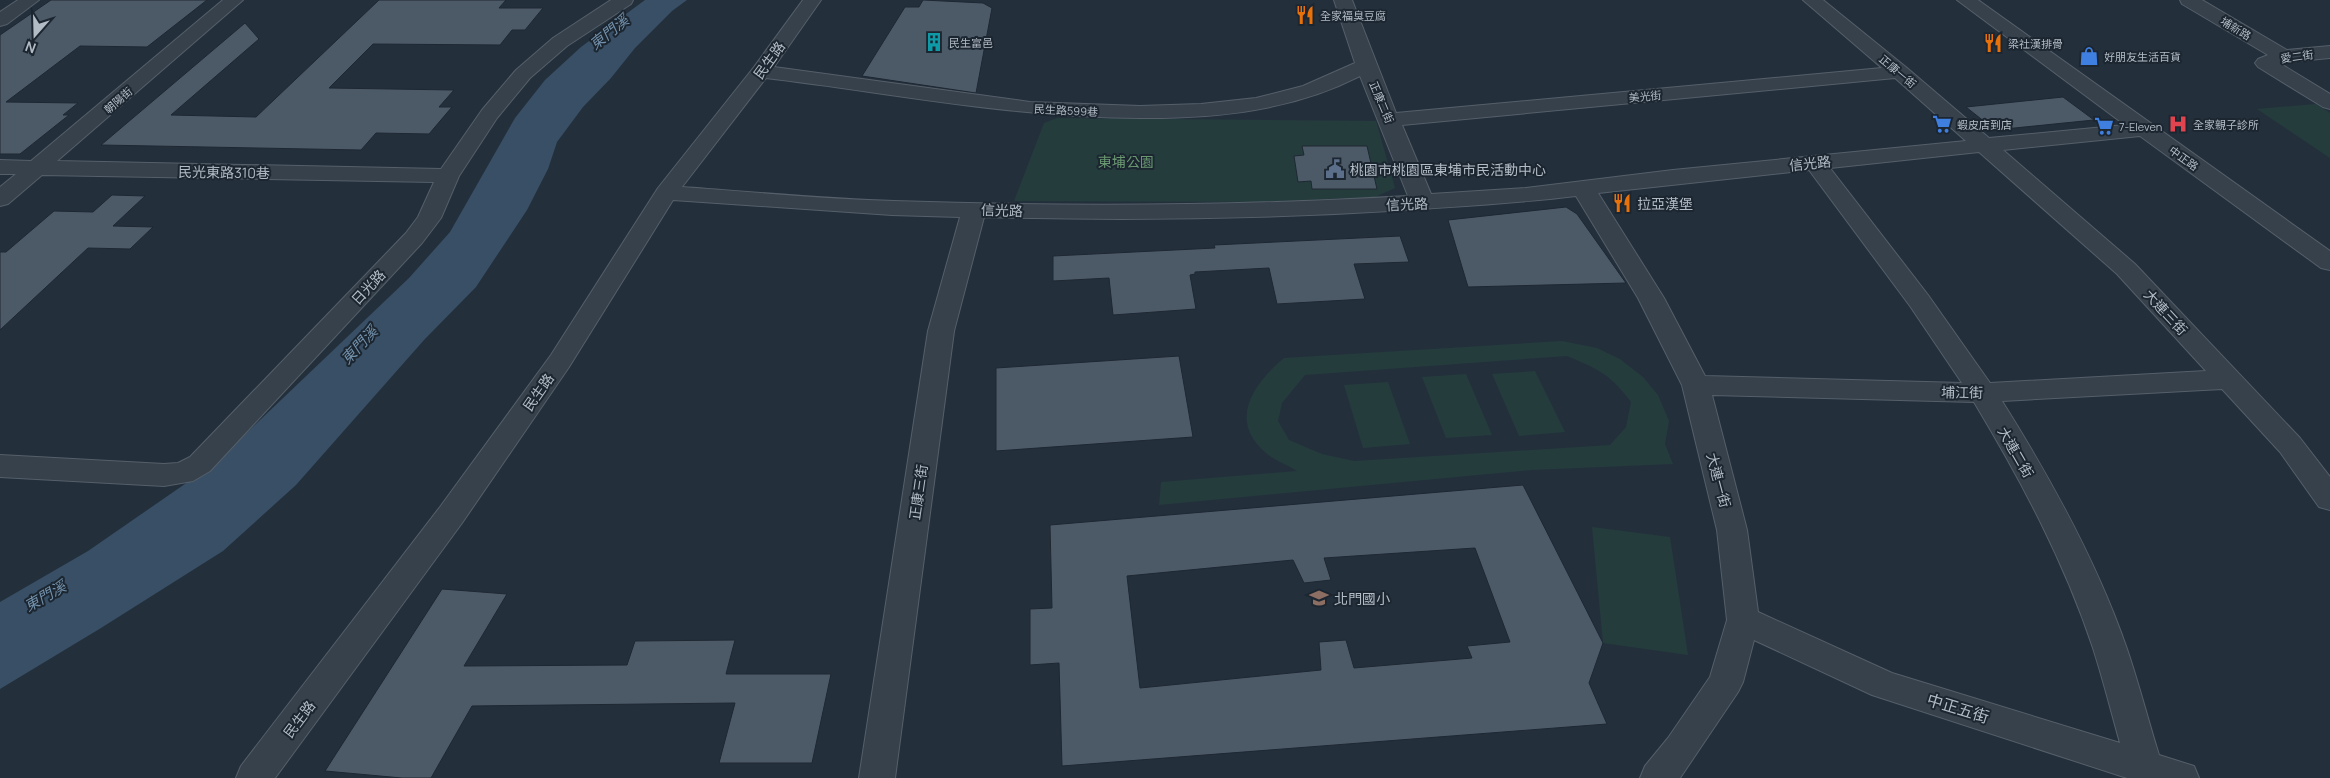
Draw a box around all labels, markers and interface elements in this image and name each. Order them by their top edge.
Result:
restaurant icon: 全家福臭豆腐 [1294,4,1316,26]
water label: 東門溪 [585,8,635,54]
place label: 全家福臭豆腐 [1320,8,1386,23]
north arrow [10,10,60,60]
street label: 埔新路 [2218,13,2254,43]
building icon: 民生富邑 [923,31,945,53]
restaurant icon: 梁社漢排骨 [1982,32,2004,54]
place label: 民生富邑 [949,35,993,50]
place label: 梁社漢排骨 [2008,36,2063,51]
text: N [22,37,38,58]
street label: 民生路 [749,37,789,83]
shop icon: 好朋友生活百貨 [2078,45,2100,67]
street label: 愛二街 [2280,46,2314,66]
place label: 好朋友生活百貨 [2104,49,2181,64]
street label: 正康一街 [1876,51,1920,91]
street label: 正康二街 [1367,79,1397,125]
street label: 朝陽街 [101,84,135,116]
street label: 美光街 [1628,87,1662,105]
street label: 民生路599巷 [1034,101,1098,119]
supermarket icon: 蝦皮店到店 [1931,113,1953,135]
hospital icon: 全家親子診所 [2167,113,2189,135]
supermarket icon: 7-Eleven [2093,115,2115,137]
place label: 蝦皮店到店 [1957,117,2012,132]
place label: 全家親子診所 [2193,117,2259,132]
place label: 7-Eleven [2119,119,2162,134]
street label: 中正路 [2166,142,2202,174]
street label: 信光路 [1788,151,1832,175]
park label: 東埔公園 [1098,152,1154,171]
public building icon: 桃園市桃園區東埔市民活動中心 [1324,158,1346,180]
place label: 桃園市桃園區東埔市民活動中心 [1350,160,1546,179]
street label: 民光東路310巷 [178,162,270,182]
restaurant icon: 拉亞漢堡 [1611,192,1633,214]
street label: 信光路 [1386,193,1428,215]
place label: 拉亞漢堡 [1637,194,1693,213]
street label: 信光路 [981,200,1023,220]
street label: 日光路 [347,265,389,309]
street label: 大連三街 [2140,285,2192,339]
water label: 東門溪 [336,320,383,369]
street label: 民生路 [518,369,558,415]
street label: 埔江街 [1941,382,1983,402]
street label: 大連二街 [1994,423,2038,481]
street label: 大連一街 [1703,450,1735,510]
street label: 正康三街 [905,463,931,521]
water label: 東門溪 [20,575,71,616]
school or university icon: 北門國小 [1308,587,1330,609]
place label: 北門國小 [1334,589,1390,608]
street label: 中正五街 [1924,688,1992,728]
street label: 民生路 [279,697,319,741]

